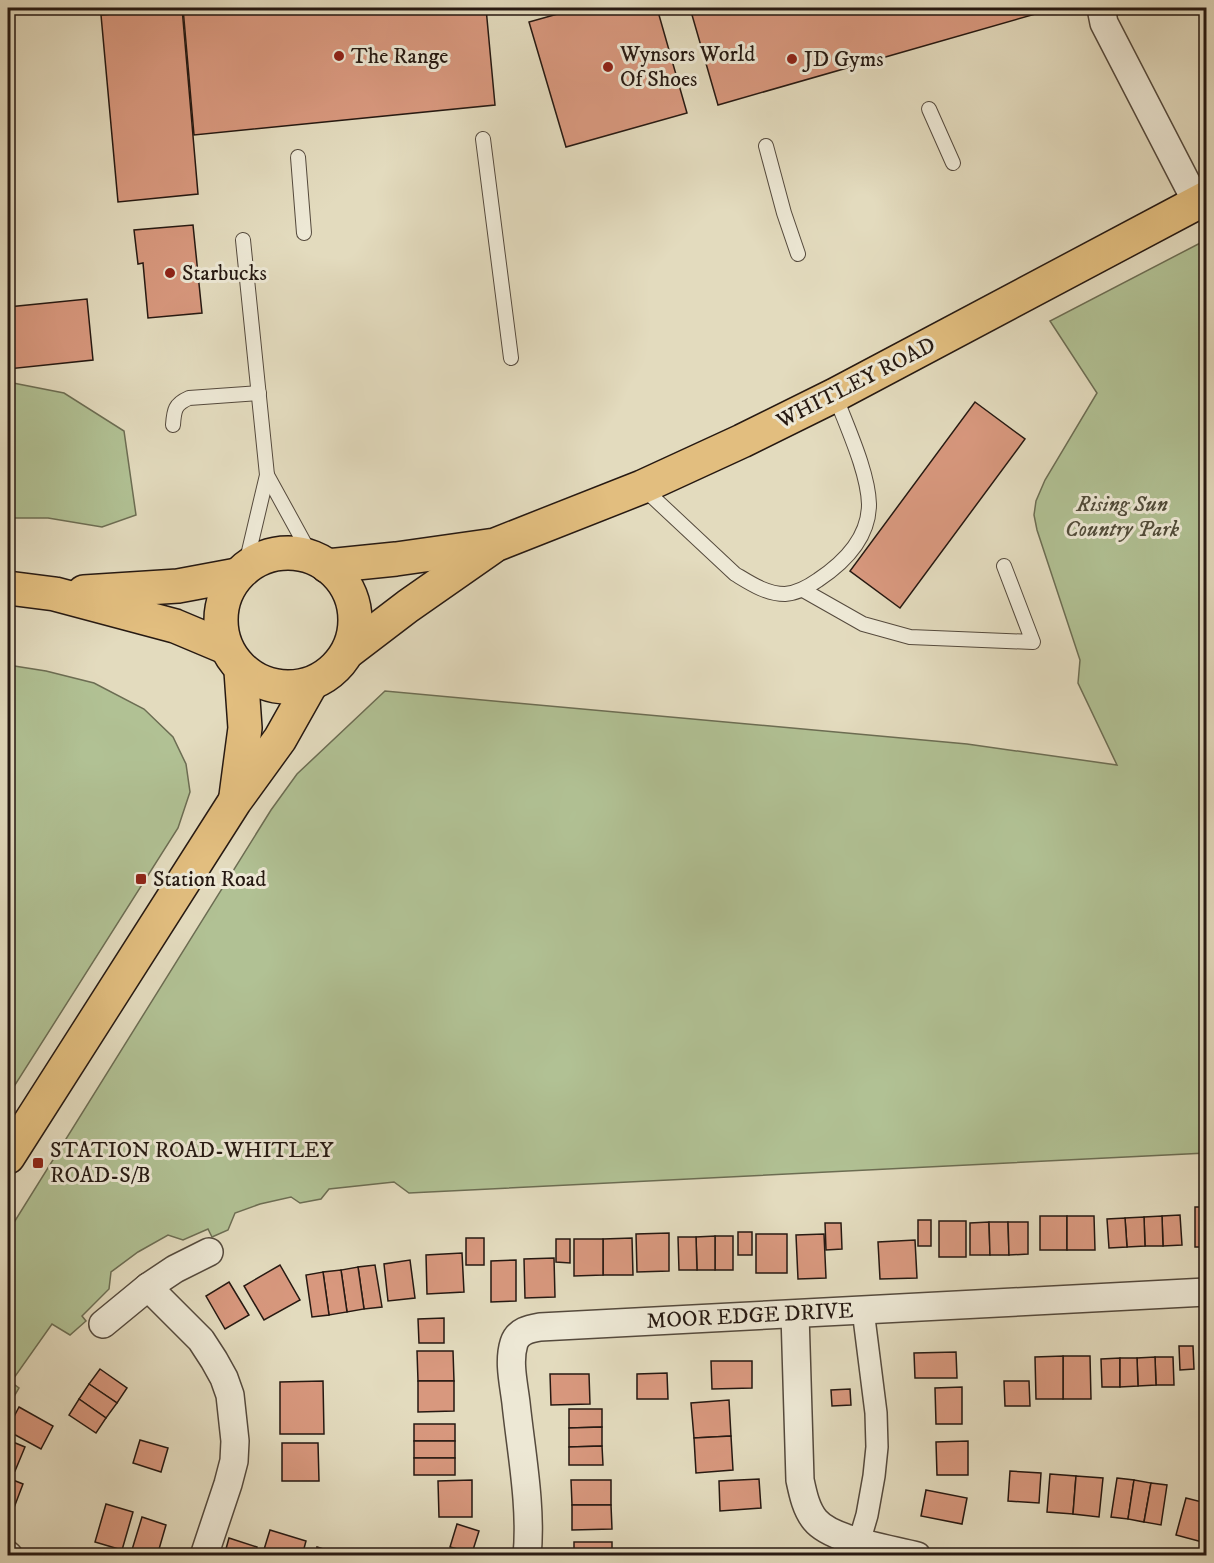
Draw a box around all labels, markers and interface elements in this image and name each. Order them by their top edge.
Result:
place label: Wynsors World Of Shoes [619,41,755,93]
place label: The Range [351,43,448,70]
place label: JD Gyms [802,46,884,73]
marker: The Range [332,49,346,63]
marker: JD Gyms [785,52,799,66]
marker: Wynsors World Of Shoes [601,60,615,74]
place label: Starbucks [182,260,267,287]
marker: Starbucks [163,266,177,280]
street label: WHITLEY ROAD [771,331,940,435]
park label: Rising Sun Country Park [1065,491,1180,543]
place label: Station Road [153,866,266,893]
marker: Station Road [134,872,148,886]
place label: STATION ROAD-WHITLEY ROAD-S/B [50,1137,335,1189]
marker: STATION ROAD-WHITLEY ROAD-S/B [31,1156,45,1170]
street label: MOOR EDGE DRIVE [646,1297,854,1335]

